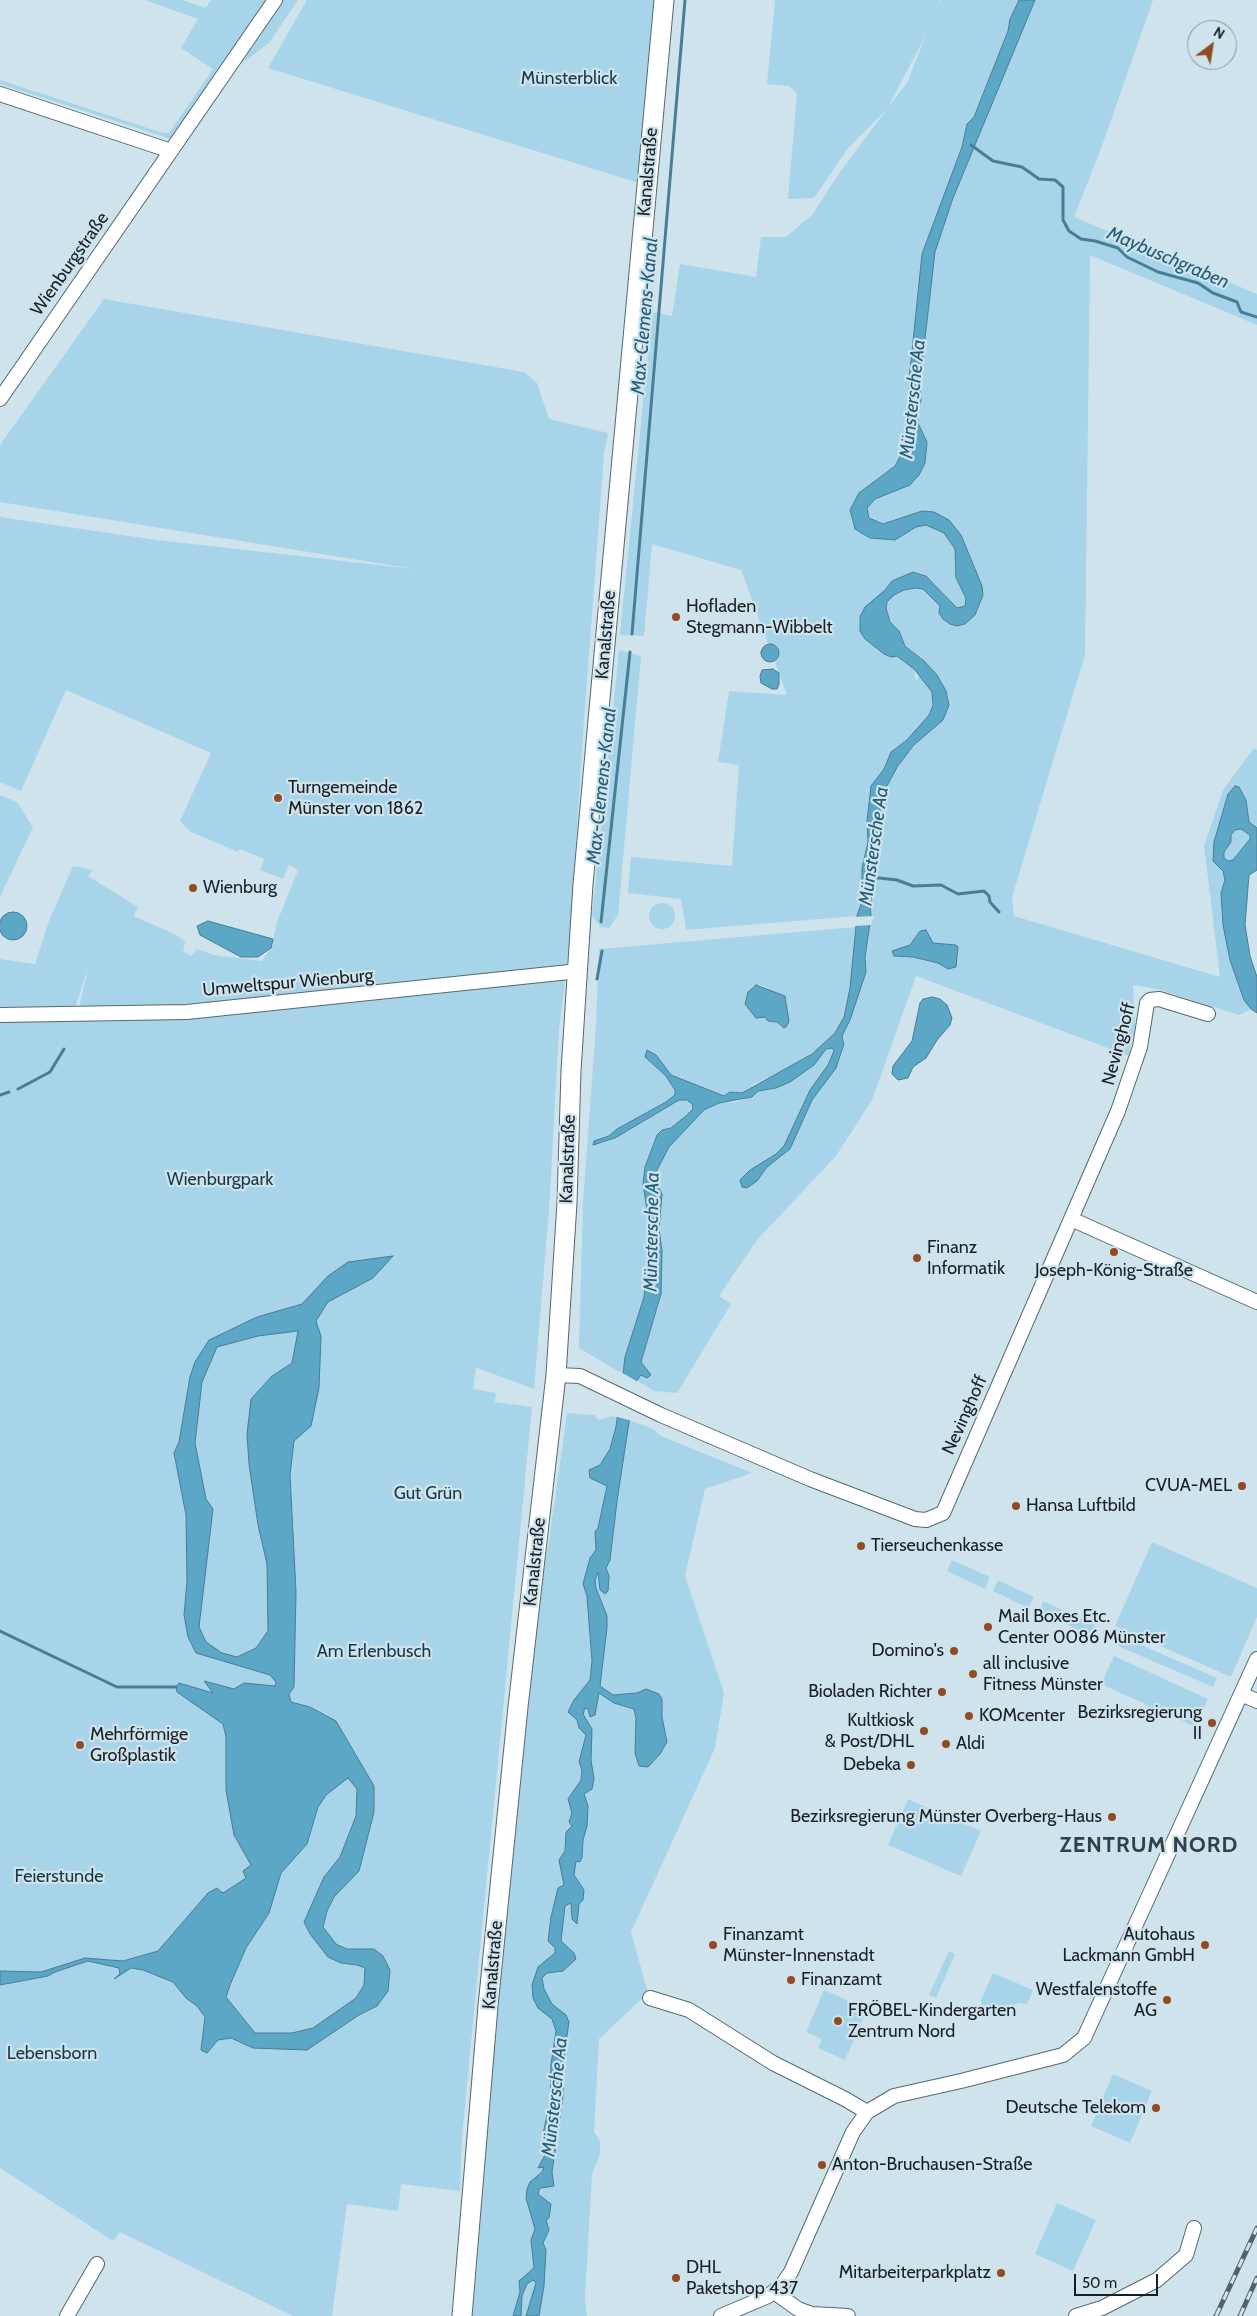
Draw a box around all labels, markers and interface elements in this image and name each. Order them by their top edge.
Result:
north arrow [1187,20,1237,70]
text: N [1210,23,1228,43]
park label: Münsterblick [521,68,617,90]
street label: Kanalstraße [633,127,663,217]
street label: Wienburgstraße [26,208,114,320]
water label: Maybuschgraben [1104,222,1232,294]
water label: Max-Clemens-Kanal [627,237,663,395]
water label: Münstersche Aa [895,338,931,460]
street label: Kanalstraße [591,590,621,680]
place label: Hofladen Stegmann-Wibbelt [686,596,833,638]
marker: Hofladen Stegmann-Wibbelt [670,611,682,623]
water label: Max-Clemens-Kanal [582,707,622,865]
place label: Turngemeinde Münster von 1862 [288,777,423,820]
water label: Münstersche Aa [854,785,894,907]
marker: Turngemeinde Münster von 1862 [272,792,284,804]
place label: Wienburg [203,877,277,899]
marker: Wienburg [187,882,199,894]
street label: Umweltspur Wienburg [202,965,374,1001]
street label: Nevinghoff [1098,1000,1140,1088]
street label: Kanalstraße [556,1114,580,1204]
park label: Wienburgpark [167,1169,273,1191]
water label: Münstersche Aa [640,1172,664,1292]
place label: Finanz Informatik [927,1237,1005,1280]
marker: Joseph-König-Straße [1108,1246,1120,1258]
marker: Finanz Informatik [911,1252,923,1264]
place label: Joseph-König-Straße [1035,1260,1193,1282]
street label: Nevinghoff [938,1372,992,1458]
place label: CVUA-MEL [1145,1475,1232,1497]
marker: CVUA-MEL [1236,1480,1248,1492]
park label: Gut Grün [394,1483,462,1505]
place label: Hansa Luftbild [1026,1495,1136,1517]
marker: Hansa Luftbild [1010,1500,1022,1512]
street label: Kanalstraße [520,1517,550,1607]
place label: Tierseuchenkasse [871,1535,1003,1557]
marker: Tierseuchenkasse [855,1540,867,1552]
place label: Mail Boxes Etc. Center 0086 Münster [998,1606,1165,1648]
marker: Mail Boxes Etc. Center 0086 Münster [982,1621,994,1633]
place label: Domino's [872,1640,944,1662]
park label: Am Erlenbusch [317,1641,431,1663]
marker: Domino's [948,1645,960,1657]
place label: all inclusive Fitness Münster [983,1653,1103,1696]
marker: all inclusive Fitness Münster [967,1668,979,1680]
place label: Bioladen Richter [808,1681,932,1703]
marker: Bioladen Richter [936,1686,948,1698]
place label: Bezirksregierung II [1077,1702,1202,1745]
place label: KOMcenter [979,1705,1065,1727]
place label: Kultkiosk & Post/DHL [825,1710,914,1752]
marker: KOMcenter [963,1710,975,1722]
marker: Bezirksregierung II [1206,1717,1218,1729]
place label: Mehrförmige Großplastik [90,1724,188,1766]
marker: Kultkiosk & Post/DHL [918,1725,930,1737]
place label: Aldi [956,1733,985,1755]
marker: Aldi [940,1738,952,1750]
marker: Mehrförmige Großplastik [74,1739,86,1751]
place label: Debeka [843,1754,901,1776]
marker: Debeka [905,1759,917,1771]
place label: Bezirksregierung Münster Overberg-Haus [790,1806,1102,1828]
marker: Bezirksregierung Münster Overberg-Haus [1106,1811,1118,1823]
district label: ZENTRUM NORD [1058,1833,1240,1859]
park label: Feierstunde [15,1866,103,1888]
street label: Kanalstraße [478,1920,508,2010]
place label: Finanzamt Münster-Innenstadt [723,1924,875,1966]
place label: Autohaus Lackmann GmbH [1062,1924,1195,1966]
marker: Finanzamt Münster-Innenstadt [707,1939,719,1951]
marker: Autohaus Lackmann GmbH [1199,1939,1211,1951]
place label: Finanzamt [801,1969,882,1991]
marker: Finanzamt [785,1974,797,1986]
place label: Westfalenstoffe AG [1036,1979,1157,2022]
marker: Westfalenstoffe AG [1161,1994,1173,2006]
place label: FRÖBEL-Kindergarten Zentrum Nord [848,2000,1016,2042]
marker: FRÖBEL-Kindergarten Zentrum Nord [832,2015,844,2027]
water label: Münstersche Aa [537,2036,573,2158]
park label: Lebensborn [7,2043,97,2065]
place label: Deutsche Telekom [1006,2097,1146,2119]
marker: Deutsche Telekom [1150,2102,1162,2114]
place label: Anton-Bruchausen-Straße [832,2154,1033,2176]
marker: Anton-Bruchausen-Straße [816,2159,828,2171]
place label: DHL Paketshop 437 [686,2257,798,2300]
place label: Mitarbeiterparkplatz [839,2262,991,2284]
scale bar [1077,2264,1161,2296]
marker: Mitarbeiterparkplatz [995,2267,1007,2279]
marker: DHL Paketshop 437 [670,2272,682,2284]
text: 50 m [1082,2274,1117,2292]

